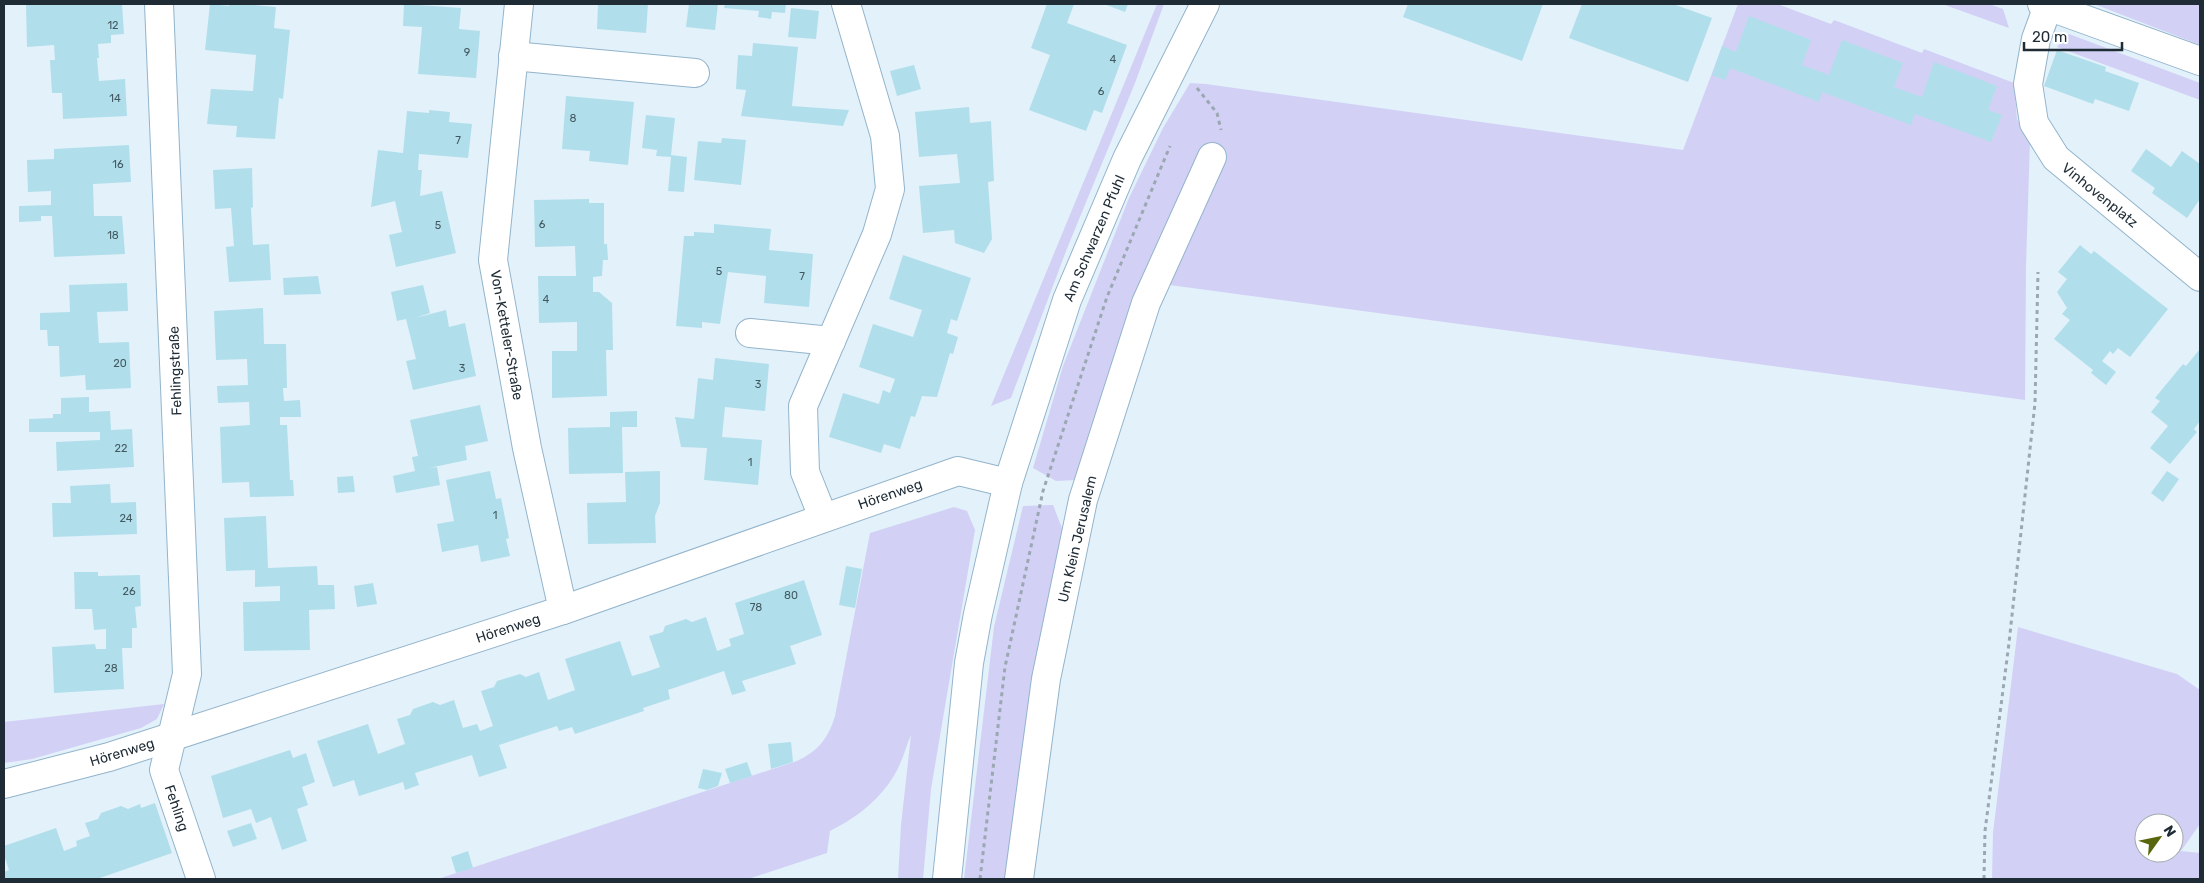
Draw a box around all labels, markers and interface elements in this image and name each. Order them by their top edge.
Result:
house number: 12 [107,19,119,32]
scale bar [2024,20,2122,52]
text: 20 m [2032,28,2067,46]
house number: 9 [464,46,470,59]
house number: 4 [1110,53,1117,66]
house number: 6 [1098,85,1105,98]
house number: 14 [109,92,121,105]
house number: 8 [570,112,577,125]
house number: 7 [455,134,461,147]
house number: 16 [112,158,124,171]
street label: Vinhovenplatz [2058,159,2141,231]
street label: Am Schwarzen Pfuhl [1060,172,1129,304]
house number: 6 [539,218,546,231]
house number: 5 [435,219,442,232]
house number: 18 [107,229,119,242]
house number: 5 [716,265,723,278]
street label: Von-Ketteler-Straße [487,269,526,402]
house number: 7 [799,270,805,283]
house number: 4 [543,293,550,306]
street label: Fehlingstraße [165,326,186,416]
house number: 20 [113,357,127,370]
house number: 3 [459,362,466,375]
house number: 3 [755,378,762,391]
house number: 22 [115,442,127,455]
house number: 1 [748,456,752,469]
street label: Um Klein Jerusalem [1055,474,1100,604]
street label: Hörenweg [856,476,924,513]
house number: 1 [493,509,497,522]
house number: 24 [119,512,133,525]
house number: 26 [122,585,136,598]
house number: 80 [784,589,798,602]
house number: 78 [750,601,762,614]
street label: Hörenweg [474,610,542,647]
house number: 28 [104,662,118,675]
street label: Hörenweg [88,735,157,770]
street label: Fehling [161,783,192,834]
north arrow [2134,813,2184,863]
text: N [2160,822,2179,840]

